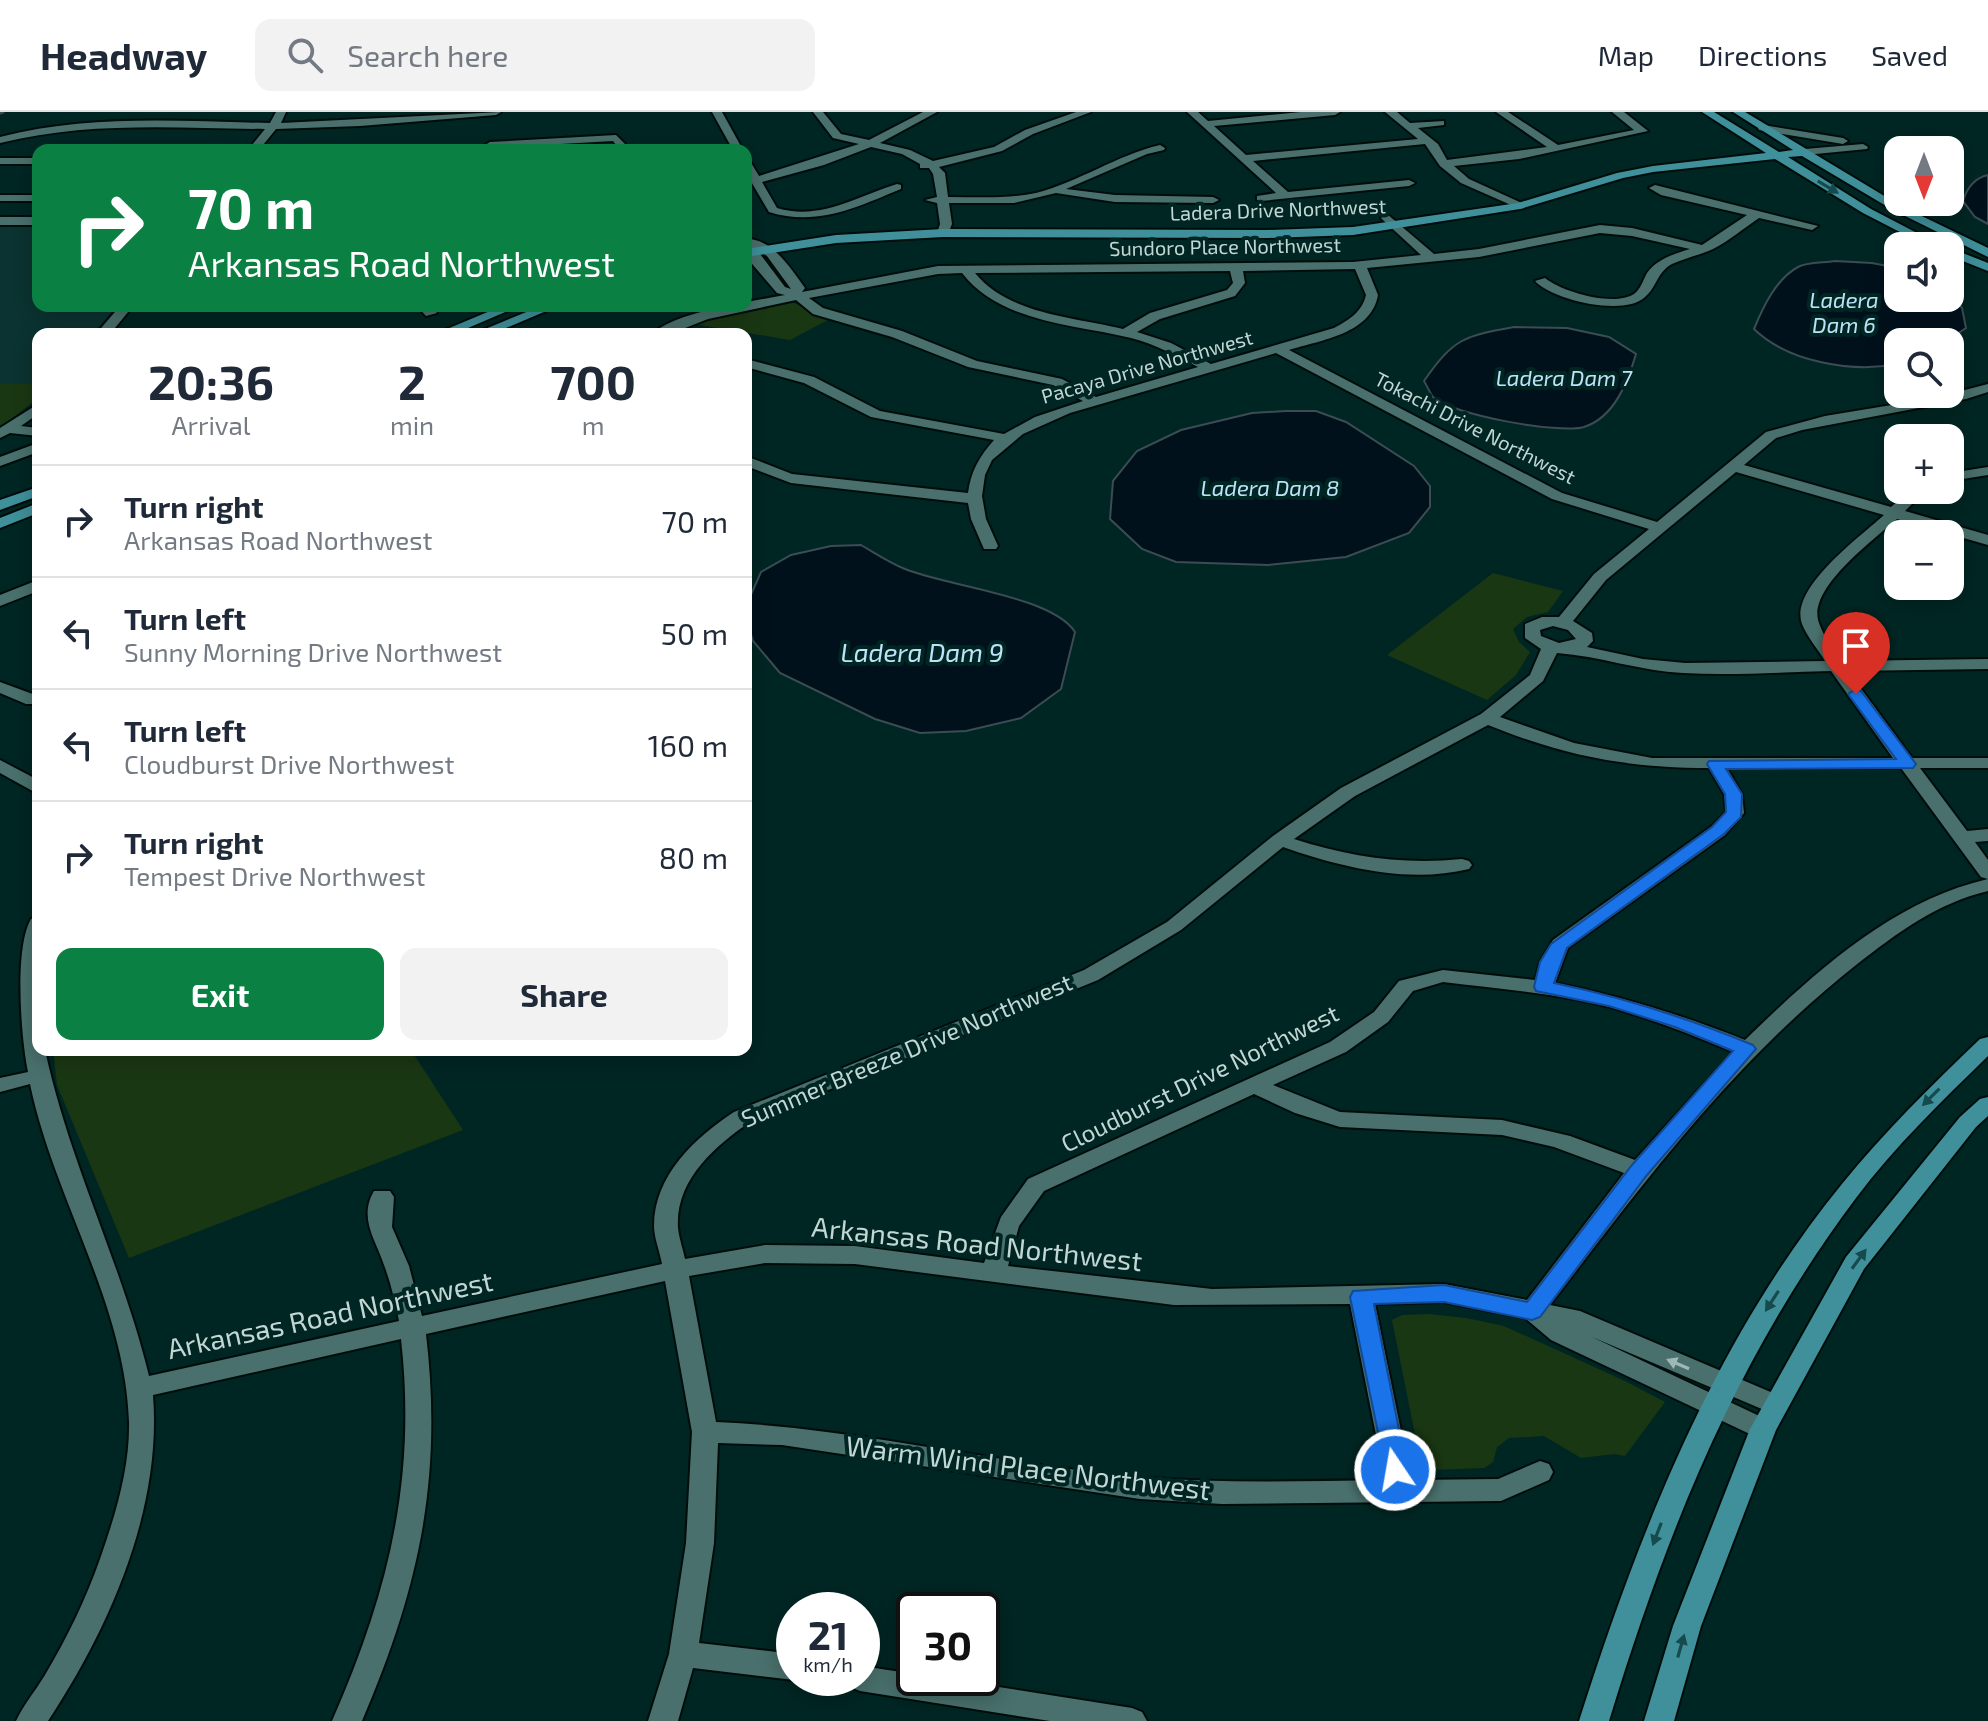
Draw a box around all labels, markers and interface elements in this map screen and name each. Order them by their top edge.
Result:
search box [255,19,815,91]
text: Headway [40,32,207,78]
icon: search [283,33,327,77]
text: Search here [347,37,508,73]
text: Map [1598,38,1654,72]
text: Directions [1698,38,1827,72]
text: Saved [1871,38,1948,72]
north arrow [1884,136,1964,216]
map controls [1884,136,1964,600]
text: 70 m [188,173,314,240]
icon: right [56,176,160,280]
one-way arrow [1817,180,1839,194]
street label: Ladera Drive Northwest [1169,193,1387,225]
street label: Sundoro Place Northwest [1109,232,1341,260]
button: sound [1884,232,1964,312]
text: Arkansas Road Northwest [188,241,615,284]
water label: Ladera Dam 6 [1809,286,1879,337]
street label: Pacaya Drive Northwest [1038,324,1256,408]
button: search [1884,328,1964,408]
text: 20:36 [148,352,274,410]
text: 2 [398,352,426,410]
text: 700 [550,352,636,410]
water label: Ladera Dam 7 [1496,364,1633,390]
street label: Tokachi Drive Northwest [1371,366,1580,488]
text: Arrival [171,409,251,440]
text: min [390,409,434,440]
text: m [582,409,604,440]
button: + [1884,424,1964,504]
water label: Ladera Dam 8 [1201,474,1339,500]
text: Turn right [124,488,264,524]
icon: right [56,499,100,543]
text: 70 m [662,503,728,539]
button: − [1884,520,1964,600]
text: Arkansas Road Northwest [124,524,432,555]
text: Turn left [124,600,246,636]
icon: left [56,611,100,655]
pin [1822,612,1890,694]
text: 50 m [661,615,728,651]
icon: arrive [1834,624,1878,668]
text: Sunny Morning Drive Northwest [124,636,502,667]
water label: Ladera Dam 9 [840,636,1004,667]
text: Turn left [124,712,246,748]
icon: left [56,723,100,767]
text: 160 m [648,727,728,763]
text: Cloudburst Drive Northwest [124,748,455,779]
text: Turn right [124,824,264,860]
icon: right [56,835,100,879]
text: 80 m [659,839,728,875]
text: Tempest Drive Northwest [124,860,425,891]
button: Exit [56,948,384,1040]
button: Share [400,948,728,1040]
street label: Summer Breeze Drive Northwest [737,967,1076,1133]
street label: Cloudburst Drive Northwest [1056,998,1343,1158]
one-way arrow [1922,1087,1941,1106]
street label: Arkansas Road Northwest [810,1209,1144,1277]
one-way arrow [1851,1249,1867,1269]
street label: Arkansas Road Northwest [164,1263,496,1365]
one-way arrow [1764,1291,1779,1312]
one-way arrow [1666,1358,1690,1371]
street label: Warm Wind Place Northwest [844,1428,1212,1506]
position arrow [1353,1428,1437,1512]
one-way arrow [1650,1522,1663,1546]
speed limit sign: 30 [896,1592,1000,1696]
text: 21 [808,1610,848,1658]
one-way arrow [1675,1634,1688,1658]
text: km/h [803,1652,853,1676]

